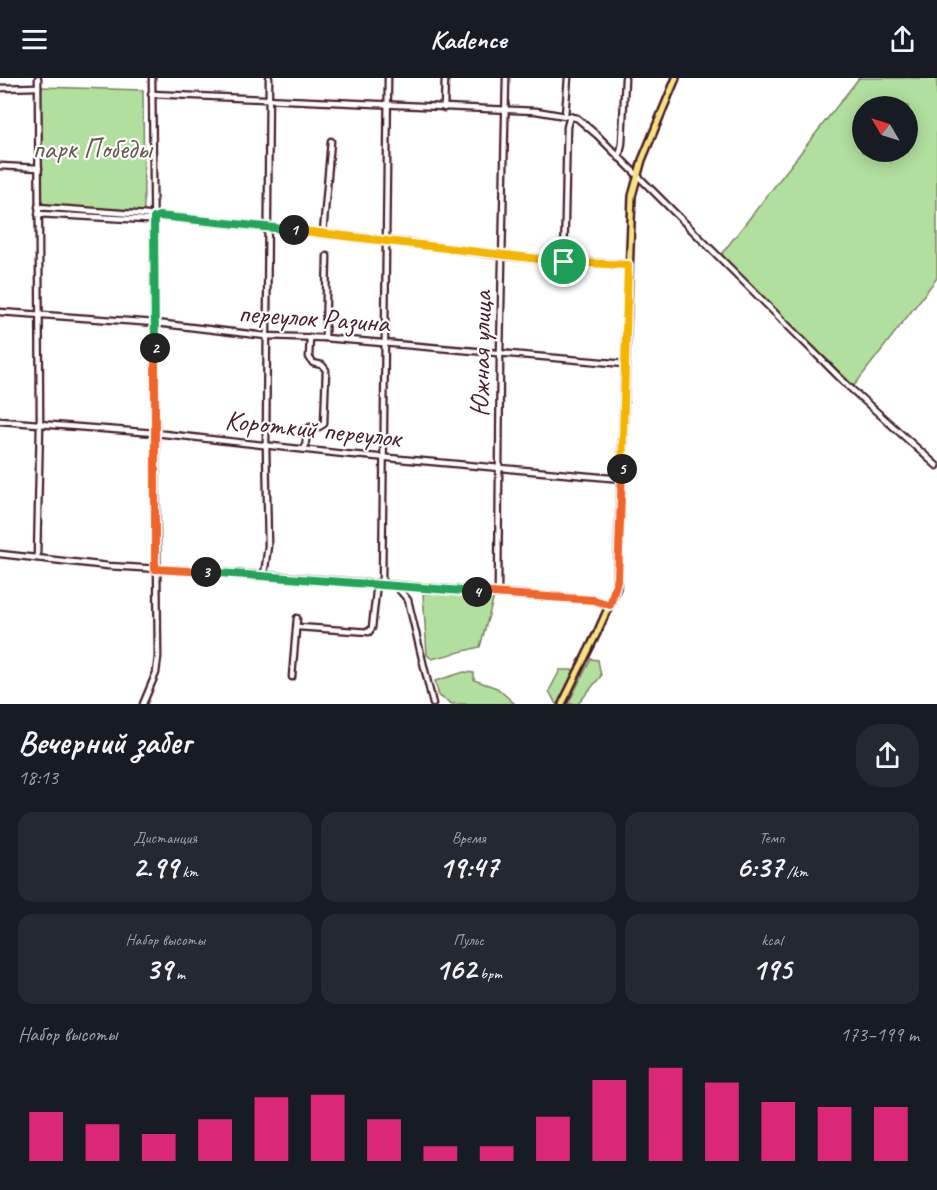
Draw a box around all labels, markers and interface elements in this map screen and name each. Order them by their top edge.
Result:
text: Kadence [430,22,507,56]
icon: menu [18,23,51,56]
icon: share [886,23,919,56]
north arrow [852,96,918,162]
map controls [852,96,918,162]
park label: парк Победы [33,131,154,166]
pin: 1 [279,215,309,245]
text: 1 [290,220,298,240]
pin [538,236,589,287]
icon: arrive [547,245,580,278]
street label: Южная улица [462,289,499,417]
street label: переулок Разина [237,295,392,340]
pin: 2 [140,333,170,363]
text: 2 [151,338,159,358]
street label: Короткий переулок [223,402,405,455]
pin: 5 [607,454,637,484]
text: 5 [619,459,625,479]
pin: 3 [191,557,221,587]
text: 3 [202,562,210,582]
pin: 4 [462,577,492,607]
text: 4 [473,582,481,602]
text: Вечерний забег [18,721,191,763]
button: share [856,724,919,787]
text: 18:13 [18,765,58,790]
text: Дистанция [133,828,197,848]
text: Время [452,828,485,848]
text: Темп [759,828,785,848]
text: 2.99 [133,848,178,886]
text: 19:47 [439,848,498,886]
text: 6:37 [736,848,783,886]
text: km [178,862,198,882]
text: /km [783,862,808,882]
text: Набор высоты [125,930,205,950]
text: Пульс [453,930,484,950]
text: kcal [761,930,782,950]
text: 39 [145,950,172,988]
text: 162 [435,950,476,988]
text: 195 [752,950,792,988]
text: m [172,964,185,984]
text: bpm [476,964,502,984]
text: Набор высоты [18,1022,117,1047]
text: 173–199 m [840,1022,919,1047]

